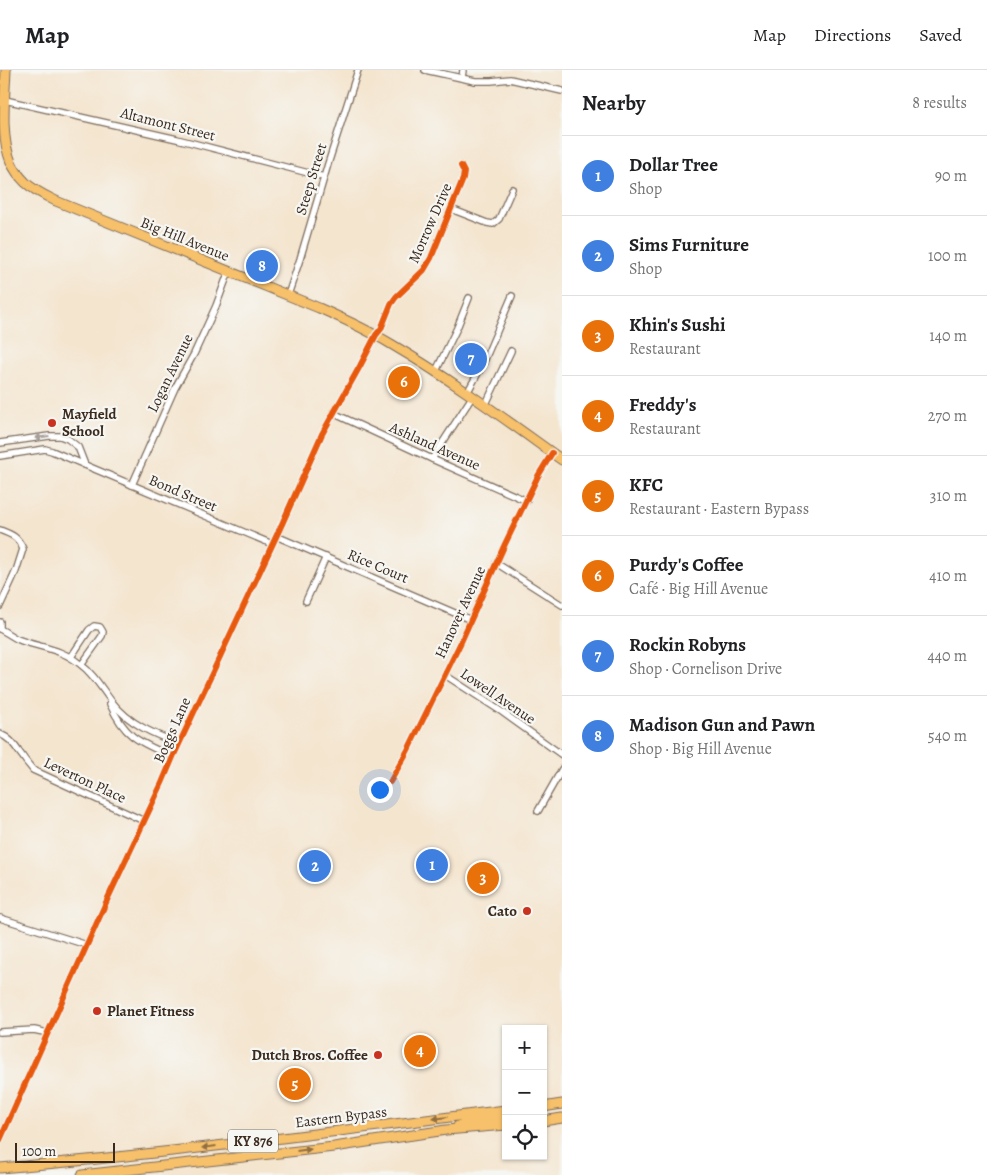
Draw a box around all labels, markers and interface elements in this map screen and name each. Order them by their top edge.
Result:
text: Map [25,19,69,51]
text: Map [753,23,786,47]
text: Directions [814,23,891,47]
text: Saved [919,23,962,47]
text: Nearby [582,89,645,117]
text: 8 results [912,92,967,114]
street label: Altamont Street [118,102,218,145]
street label: Steep Street [291,141,331,217]
text: Dollar Tree [629,152,718,178]
text: 1 [595,165,601,187]
text: 90 m [935,165,967,187]
text: Shop [629,178,662,200]
street label: Morrow Drive [403,180,457,266]
street label: Big Hill Avenue [138,212,233,266]
text: Sims Furniture [629,232,749,258]
text: 2 [594,245,602,267]
text: 100 m [928,245,967,267]
pin: 8 [246,247,278,285]
text: Shop [629,258,662,280]
text: Khin's Sushi [629,312,726,338]
text: 3 [595,325,601,347]
text: 140 m [929,325,967,347]
street label: Logan Avenue [142,330,198,416]
text: Restaurant [629,338,701,360]
pin: 7 [455,340,487,378]
pin: 6 [388,363,420,401]
text: Freddy's [629,392,696,418]
place label: Mayfield School [62,404,118,441]
text: 4 [594,405,602,427]
text: 270 m [928,405,967,427]
marker: Mayfield School [46,417,58,429]
street label: Ashland Avenue [386,417,484,475]
text: Restaurant [629,418,701,440]
one-way arrow [34,433,50,441]
street label: Bond Street [146,470,220,516]
text: KFC [629,472,663,498]
text: 5 [595,485,601,507]
text: 310 m [930,485,967,507]
text: Restaurant · Eastern Bypass [629,498,809,520]
street label: Rice Court [344,544,412,588]
text: Purdy's Coffee [629,552,744,578]
street label: Hanover Avenue [430,562,490,662]
text: 6 [594,565,602,587]
text: 410 m [929,565,967,587]
text: Café · Big Hill Avenue [629,578,768,600]
text: Rockin Robyns [629,632,746,658]
text: 7 [595,645,601,667]
text: 440 m [927,645,967,667]
text: Shop · Cornelison Drive [629,658,782,680]
street label: Lowell Avenue [456,663,540,729]
street label: Boggs Lane [149,694,195,766]
text: Madison Gun and Pawn [629,712,815,738]
text: 8 [594,725,602,747]
text: 540 m [928,725,967,747]
text: Shop · Big Hill Avenue [629,738,772,760]
street label: Leverton Place [41,752,130,808]
your location [367,777,393,803]
pin: 1 [416,846,448,884]
pin: 2 [299,847,331,885]
pin: 3 [467,859,499,897]
place label: Cato [488,901,517,921]
marker: Cato [521,905,533,917]
place label: Planet Fitness [107,1001,194,1021]
marker: Planet Fitness [91,1005,103,1017]
map controls [502,1025,547,1160]
button: + [502,1025,547,1070]
pin: 4 [404,1032,436,1070]
place label: Dutch Bros. Coffee [251,1045,368,1065]
marker: Dutch Bros. Coffee [372,1049,384,1061]
pin: 5 [279,1065,311,1103]
button: − [502,1070,547,1115]
street label: Eastern Bypass [294,1101,388,1133]
one-way arrow [432,1114,448,1122]
button: locate [502,1115,547,1160]
road number: KY 876 [228,1130,278,1152]
scale bar [15,1140,115,1163]
text: 100 m [22,1142,56,1161]
one-way arrow [201,1143,217,1151]
one-way arrow [296,1146,312,1154]

